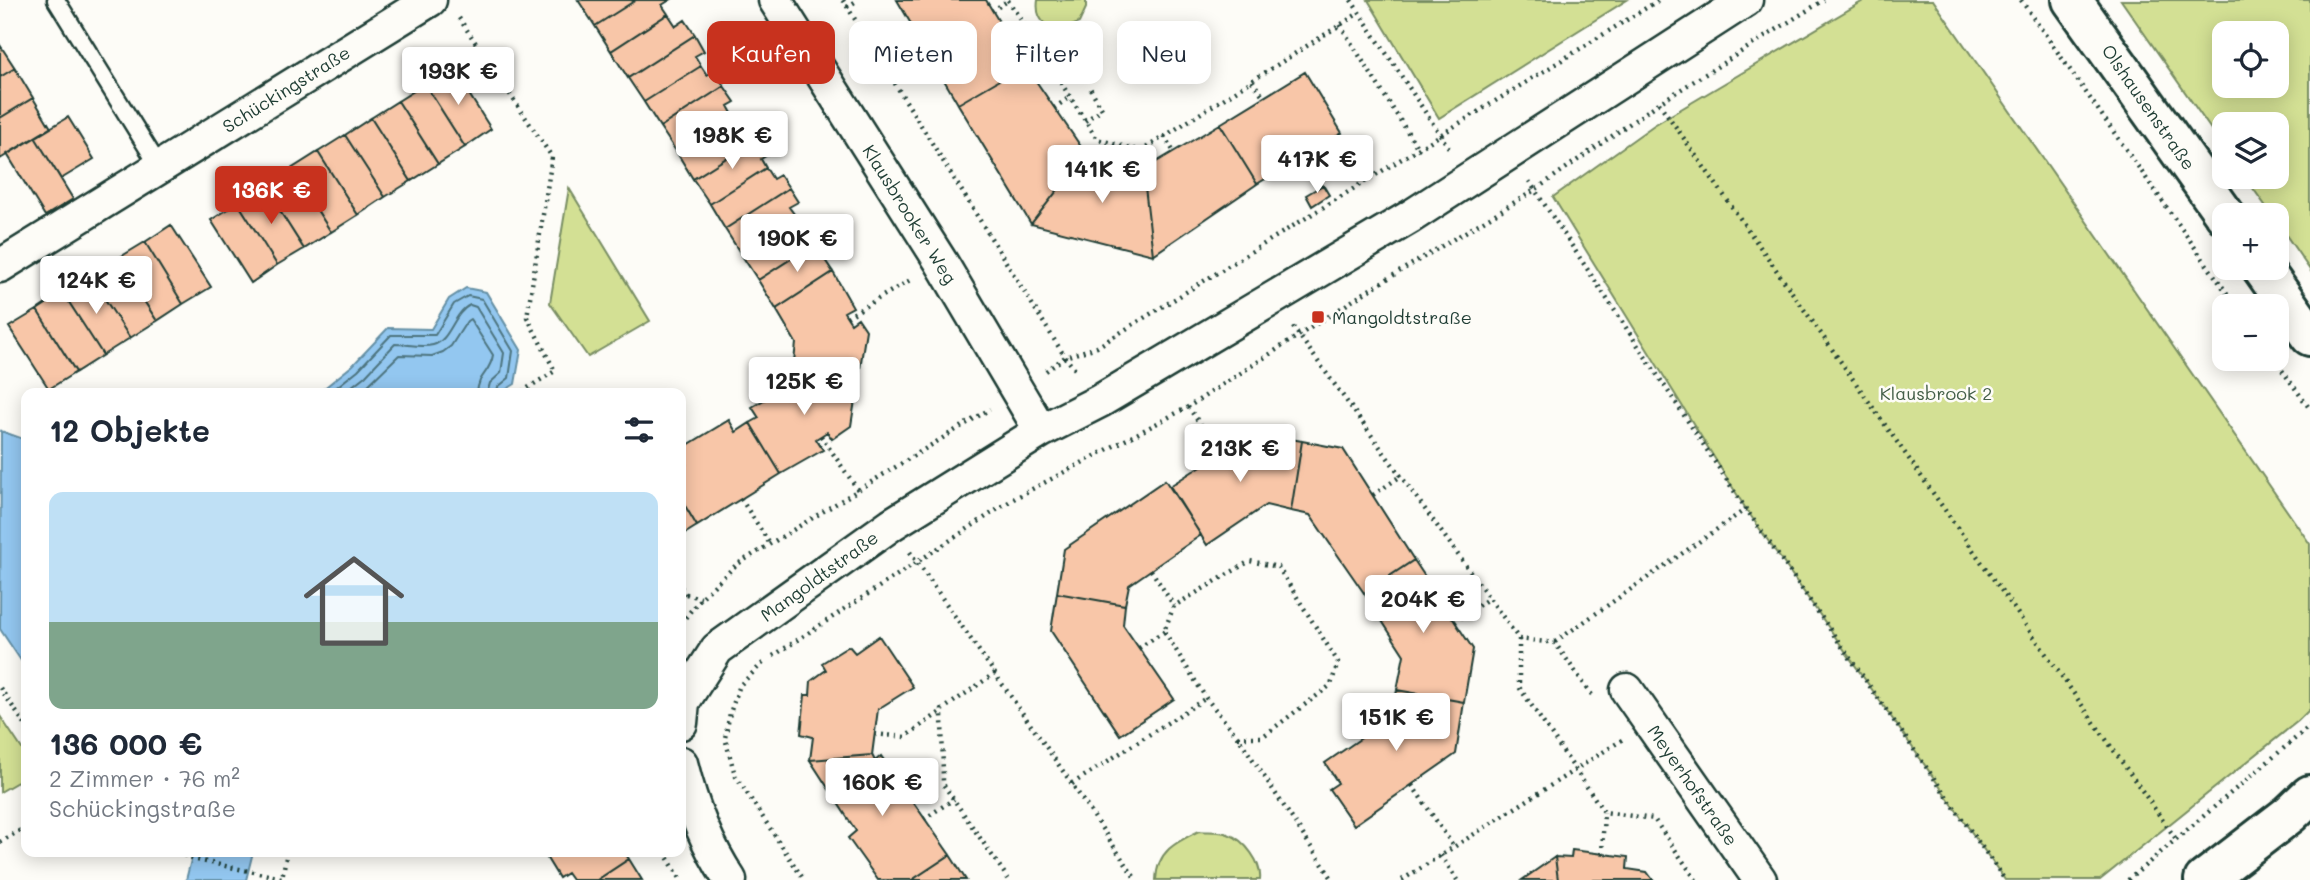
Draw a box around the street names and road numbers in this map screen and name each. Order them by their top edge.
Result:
street label: Olshausenstraße [2097,39,2201,175]
street label: Schückingstraße [218,40,354,138]
street label: Klausbrooker Weg [857,140,963,288]
street label: Mangoldtstraße [755,525,883,627]
street label: Meyerhofstraße [1642,720,1744,850]

